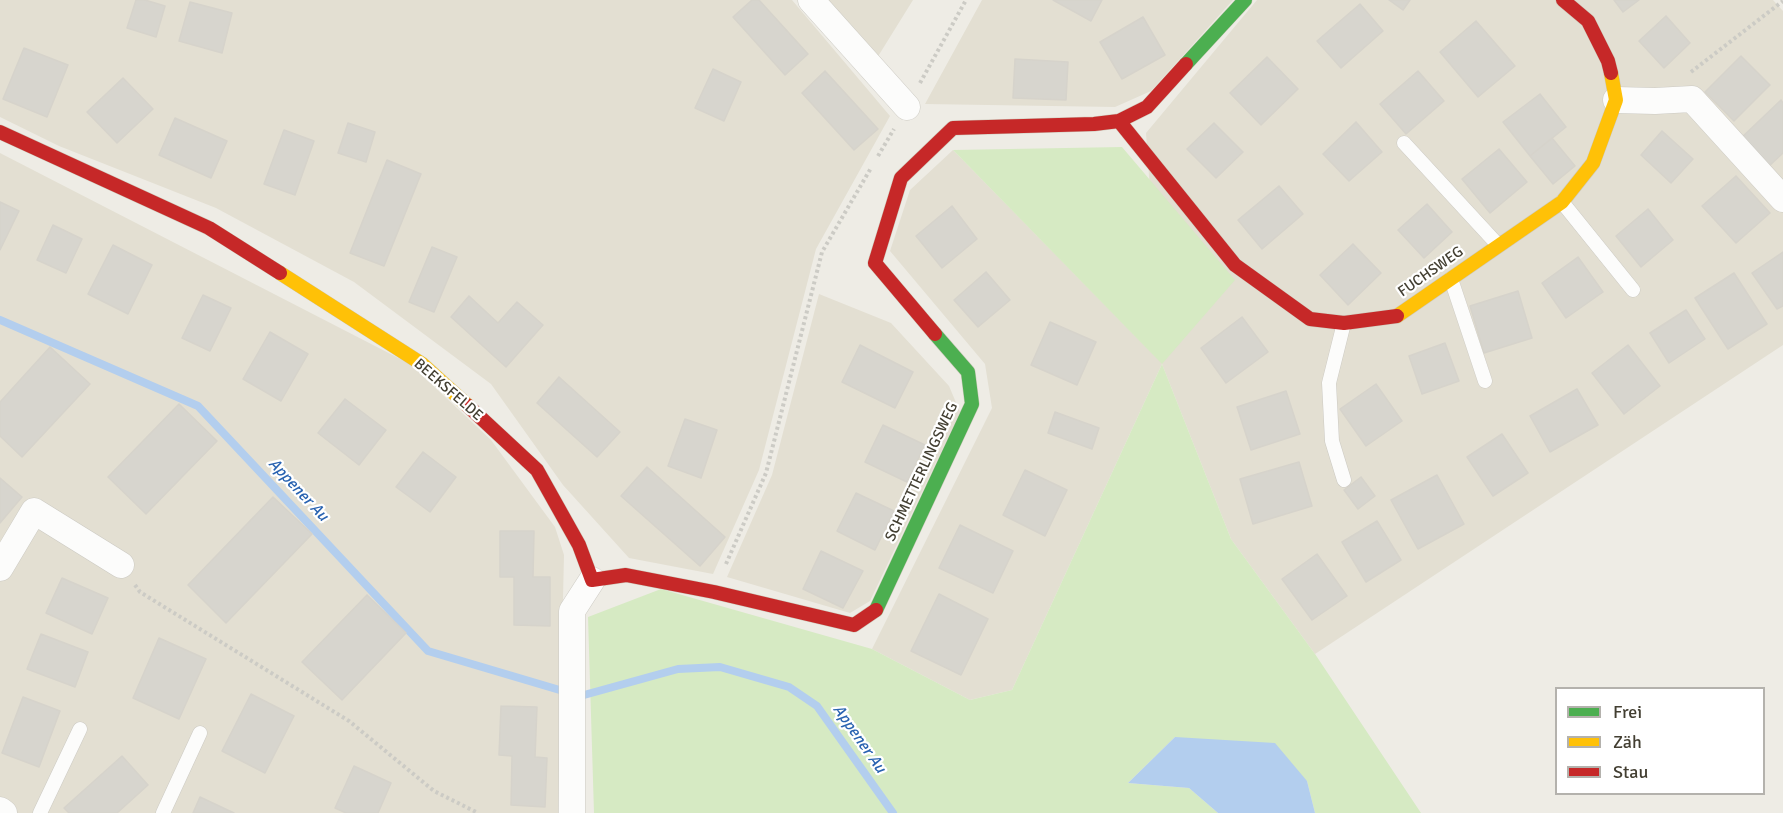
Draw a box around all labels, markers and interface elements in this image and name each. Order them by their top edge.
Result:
street label: FUCHSWEG [1395,243,1467,301]
street label: BEEKSFELDE [410,355,486,425]
street label: SCHMETTERLINGSWEG [882,400,962,544]
water label: Appener Au [264,454,332,526]
legend [1555,687,1765,795]
water label: Appener Au [828,701,890,777]
text: Frei [1613,701,1642,723]
text: Zäh [1613,731,1642,753]
text: Stau [1613,761,1648,783]

